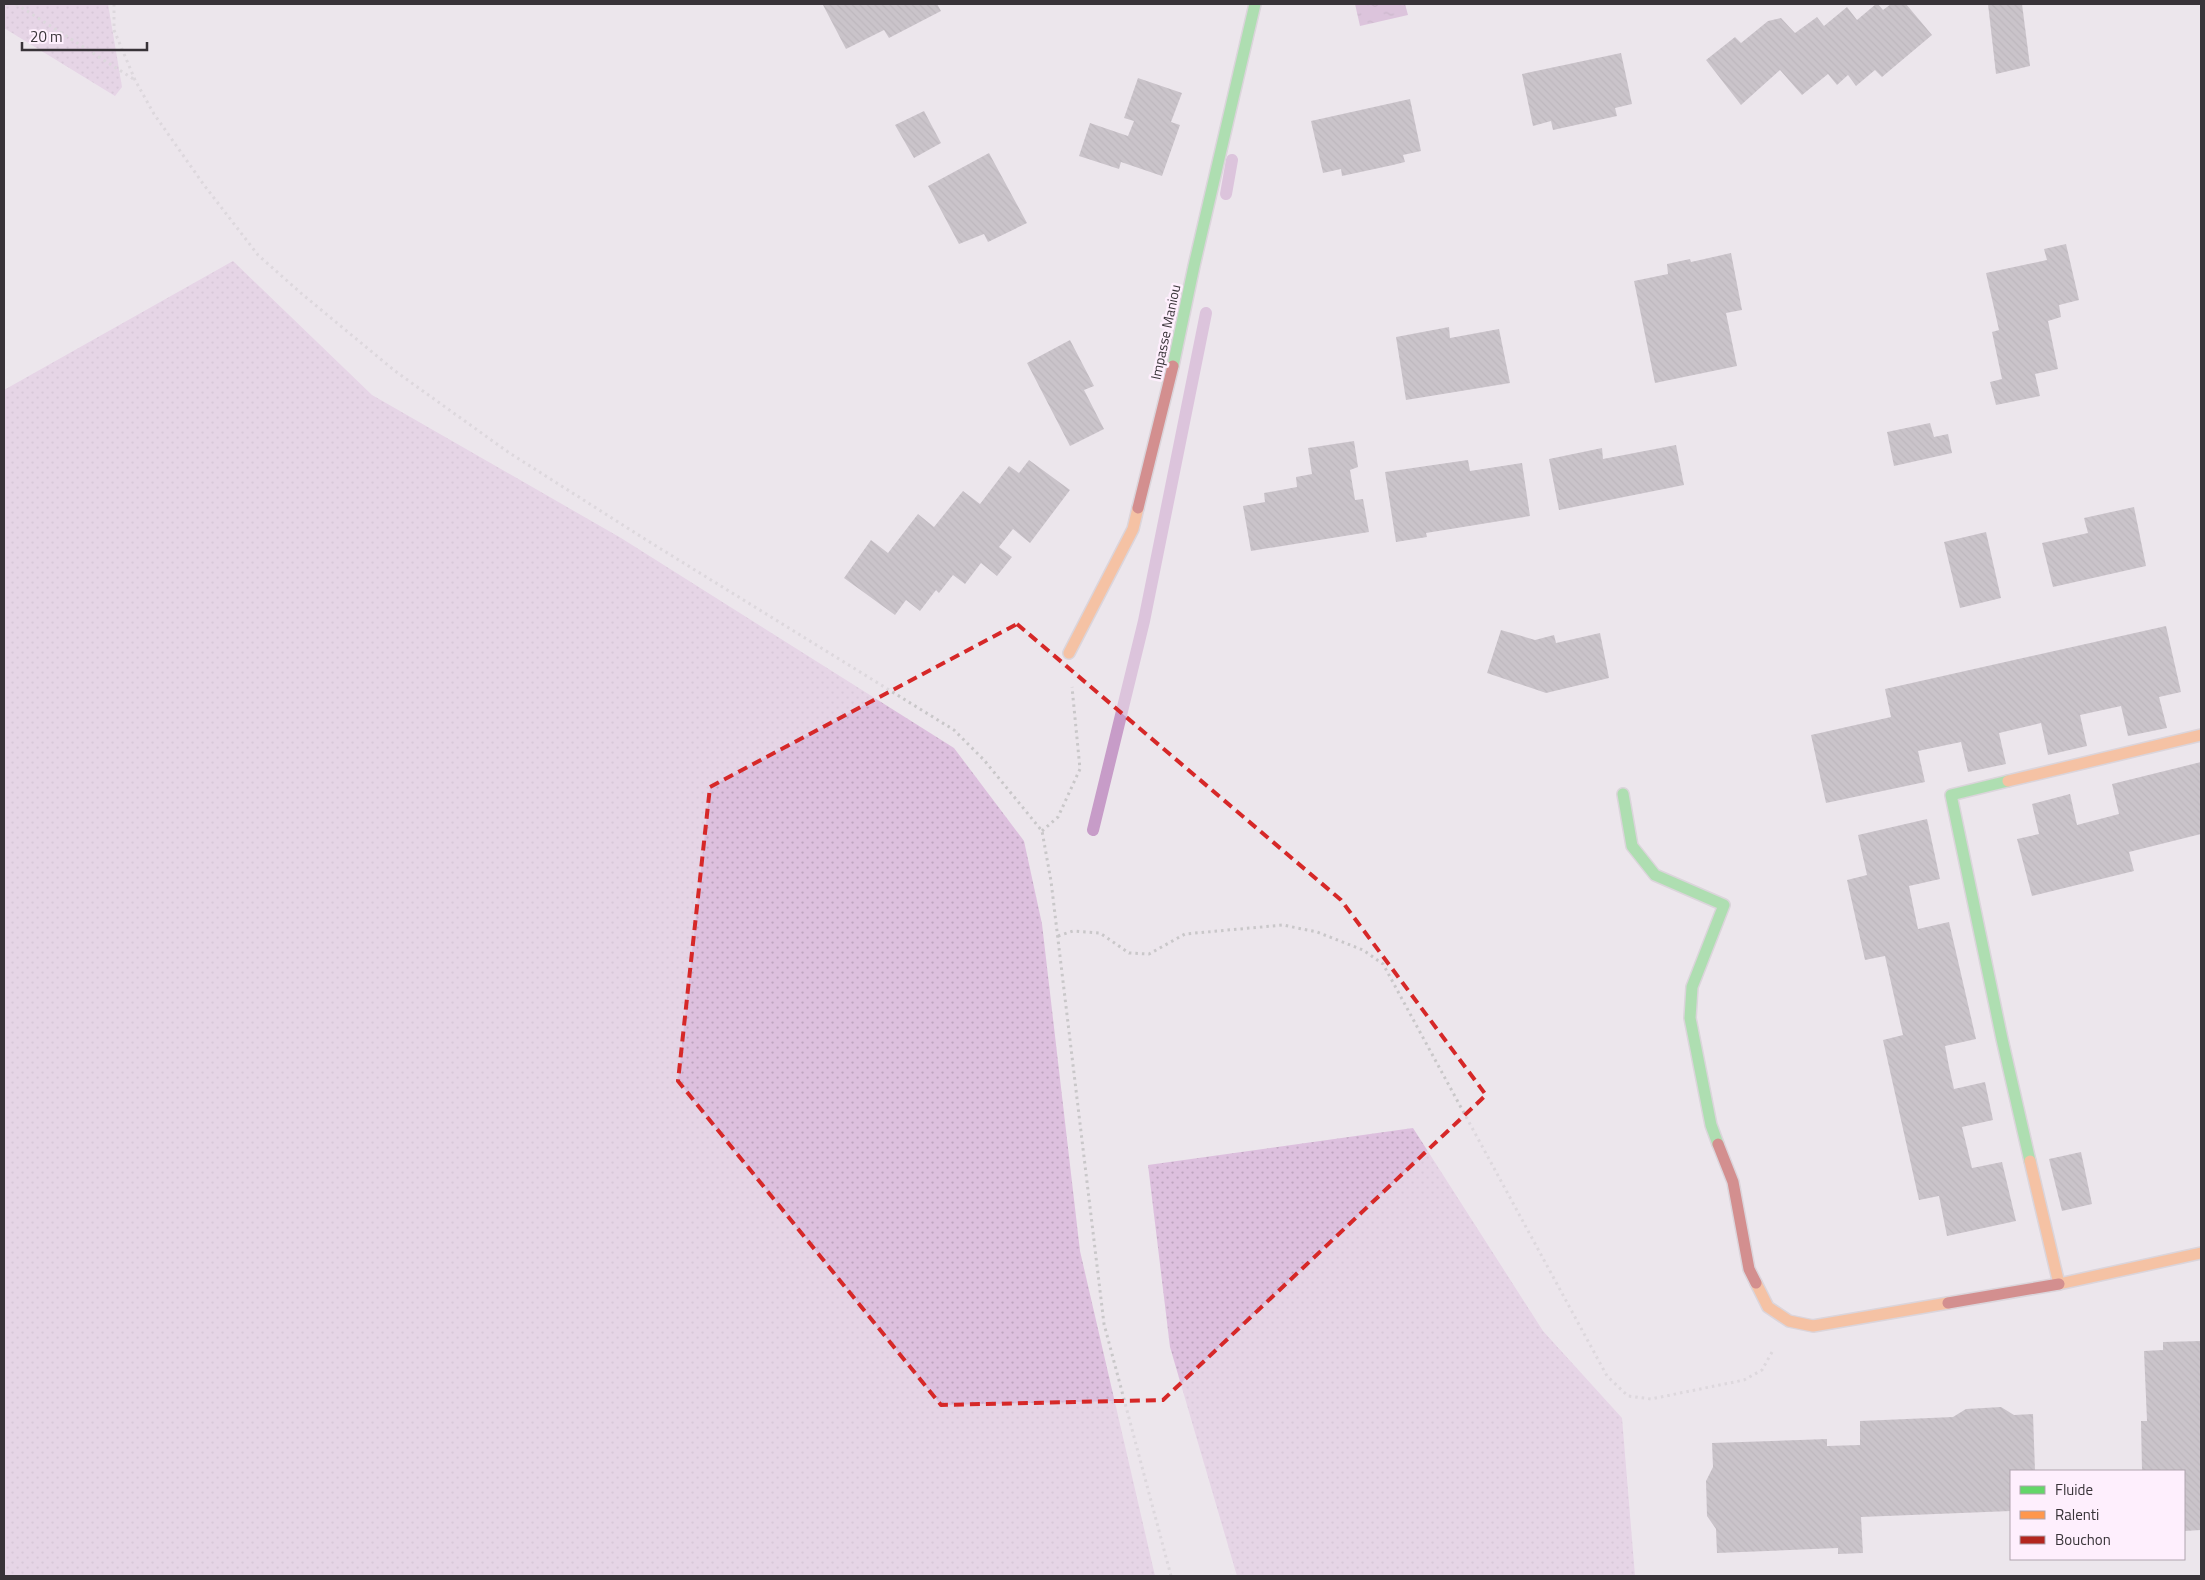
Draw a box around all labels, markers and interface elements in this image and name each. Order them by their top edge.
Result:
scale bar [22,20,148,52]
text: 20 m [30,25,63,48]
street label: Impasse Maniou [1145,282,1185,382]
legend [2010,1470,2185,1560]
text: Fluide [2055,1478,2093,1501]
text: Ralenti [2055,1503,2099,1526]
text: Bouchon [2055,1528,2111,1551]

